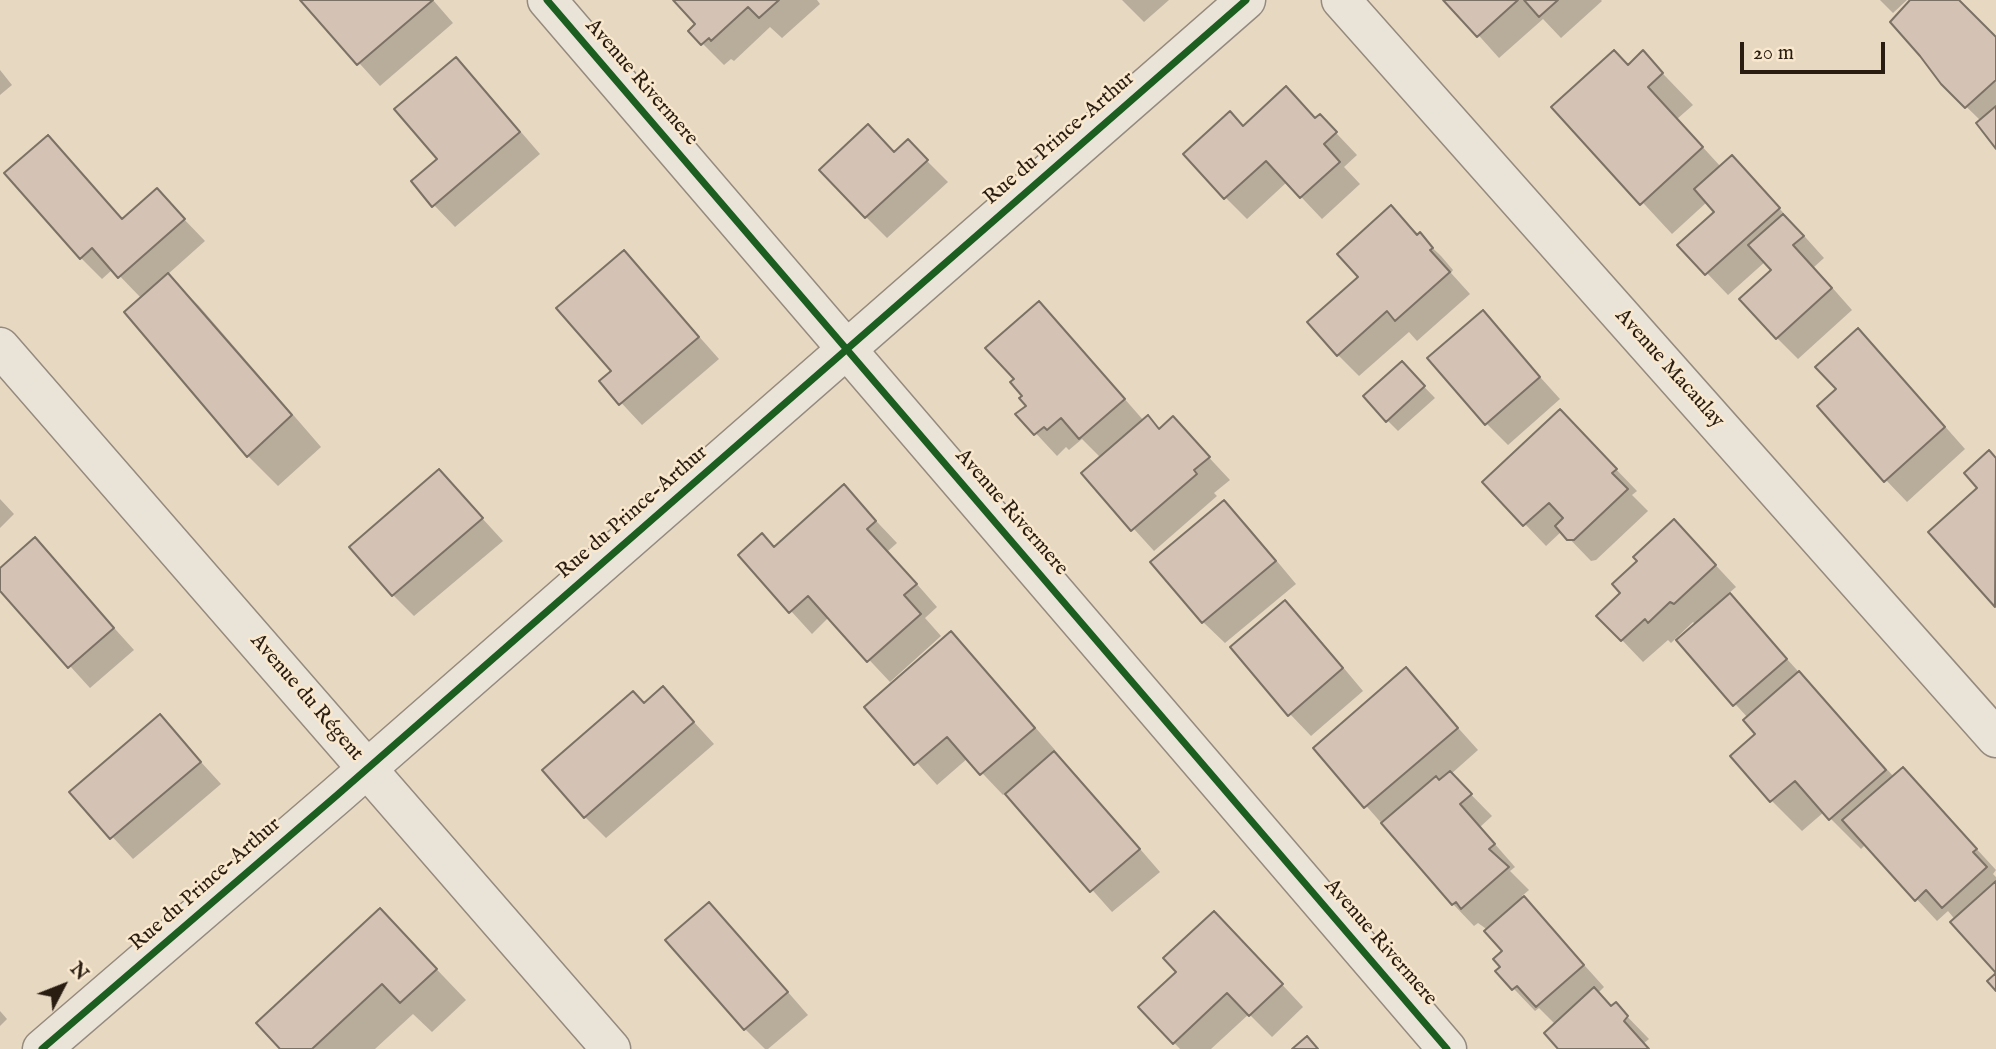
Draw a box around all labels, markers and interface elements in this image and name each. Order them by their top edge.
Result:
street label: Avenue Rivermere [579,14,703,152]
scale bar [1744,28,1889,72]
text: 20 m [1753,40,1794,67]
street label: Rue du Prince-Arthur [979,67,1141,211]
street label: Avenue Macaulay [1609,304,1729,434]
street label: Rue du Prince-Arthur [552,441,714,585]
street label: Avenue Rivermere [949,444,1073,582]
street label: Avenue du Régent [244,629,368,767]
street label: Rue du Prince-Arthur [125,813,287,957]
street label: Avenue Rivermere [1318,874,1442,1012]
north arrow [28,951,98,1021]
text: N [64,958,93,986]

